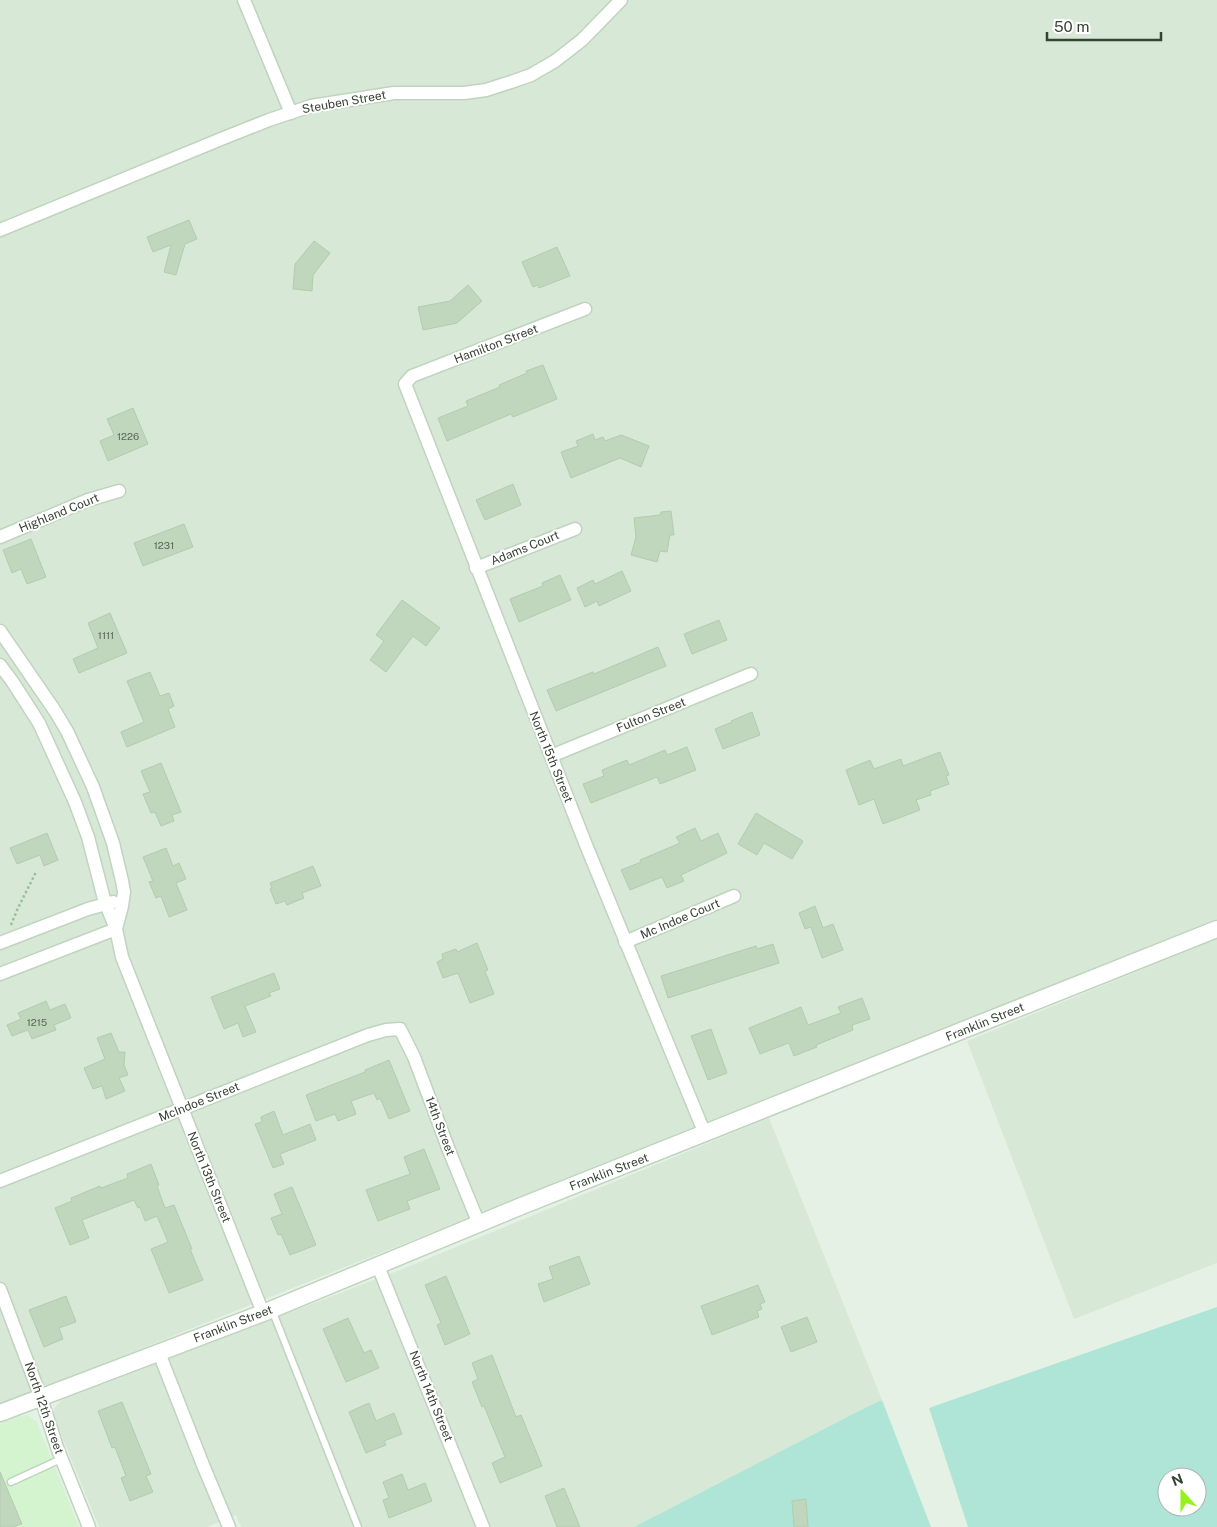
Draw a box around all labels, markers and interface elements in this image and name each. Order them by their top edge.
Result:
scale bar [1047,10,1161,42]
text: 50 m [1054,18,1089,35]
street label: Steuben Street [301,88,387,116]
street label: Hamilton Street [452,321,540,366]
house number: 1226 [117,430,139,442]
street label: Highland Court [17,490,101,535]
street label: Adams Court [489,528,562,568]
house number: 1231 [154,539,174,551]
house number: 1111 [98,629,114,641]
street label: Fulton Street [614,695,688,735]
street label: North 15th Street [526,709,576,805]
street label: Mc Indoe Court [638,896,722,942]
street label: Franklin Street [944,1000,1027,1044]
house number: 1215 [27,1016,47,1028]
street label: McIndoe Street [157,1079,242,1125]
street label: 14th Street [422,1095,458,1158]
street label: North 13th Street [184,1130,234,1225]
street label: Franklin Street [568,1150,651,1193]
street label: Franklin Street [192,1302,275,1345]
street label: North 14th Street [406,1349,456,1444]
street label: North 12th Street [22,1360,66,1456]
north arrow [1157,1467,1207,1517]
text: N [1169,1470,1185,1489]

